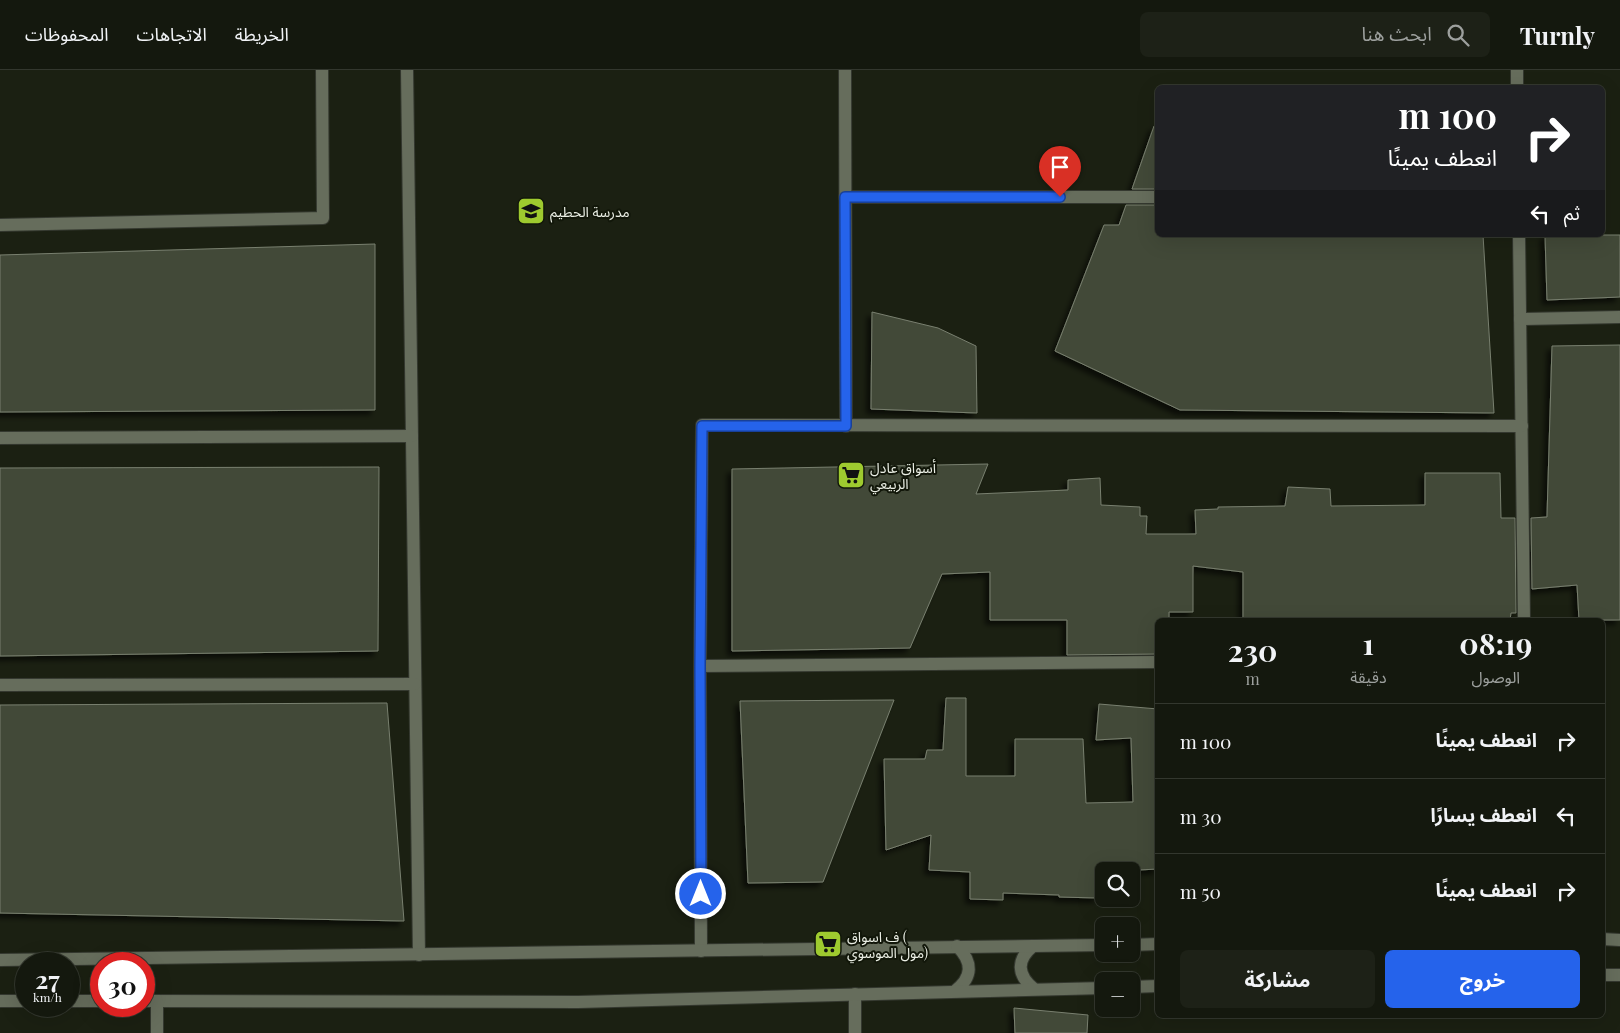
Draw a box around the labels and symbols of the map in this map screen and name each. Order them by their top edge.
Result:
pin [1039,146,1081,197]
school or university icon: مدرسة الحطيم [516,196,546,226]
place label: مدرسة الحطيم [550,202,630,223]
place label: أسواق عادل الربيعي [870,458,937,495]
supermarket icon: أسواق عادل الربيعي [836,460,866,490]
position arrow [674,867,726,919]
place label: ف اسواق ( مول الموسوي) [847,927,928,964]
supermarket icon: ف اسواق ( مول الموسوي) [813,929,843,959]
speed limit sign: 30 [90,952,155,1017]

